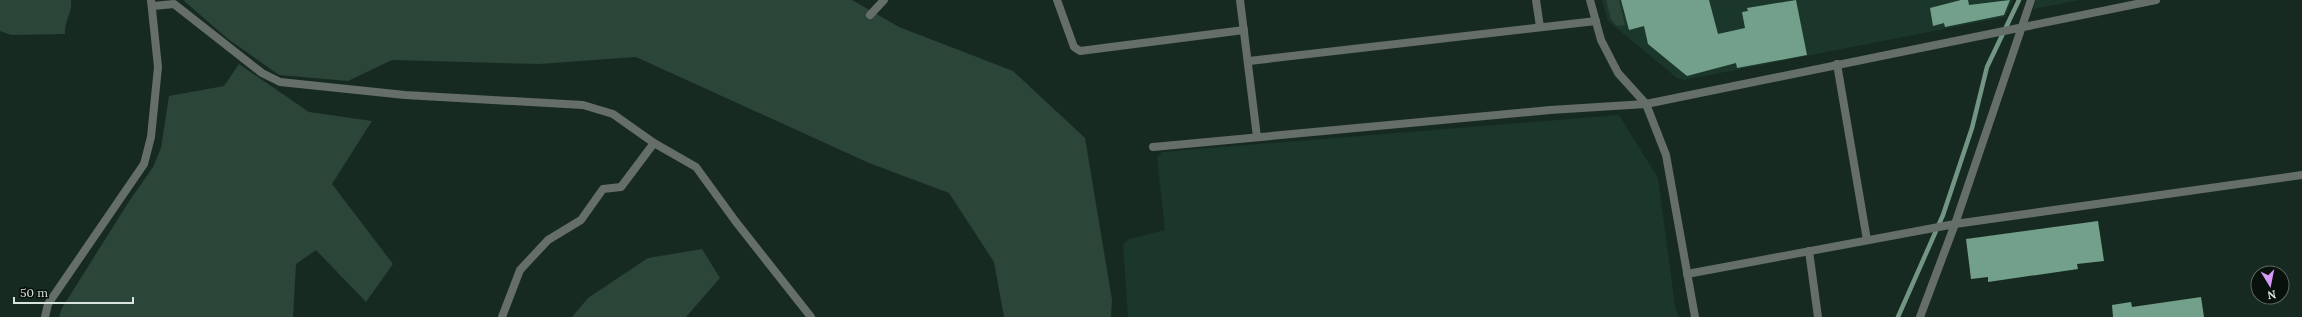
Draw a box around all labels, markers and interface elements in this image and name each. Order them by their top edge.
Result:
north arrow [2250,265,2290,305]
scale bar [14,279,133,305]
text: 50 m [20,285,48,300]
text: N [2266,287,2277,303]

